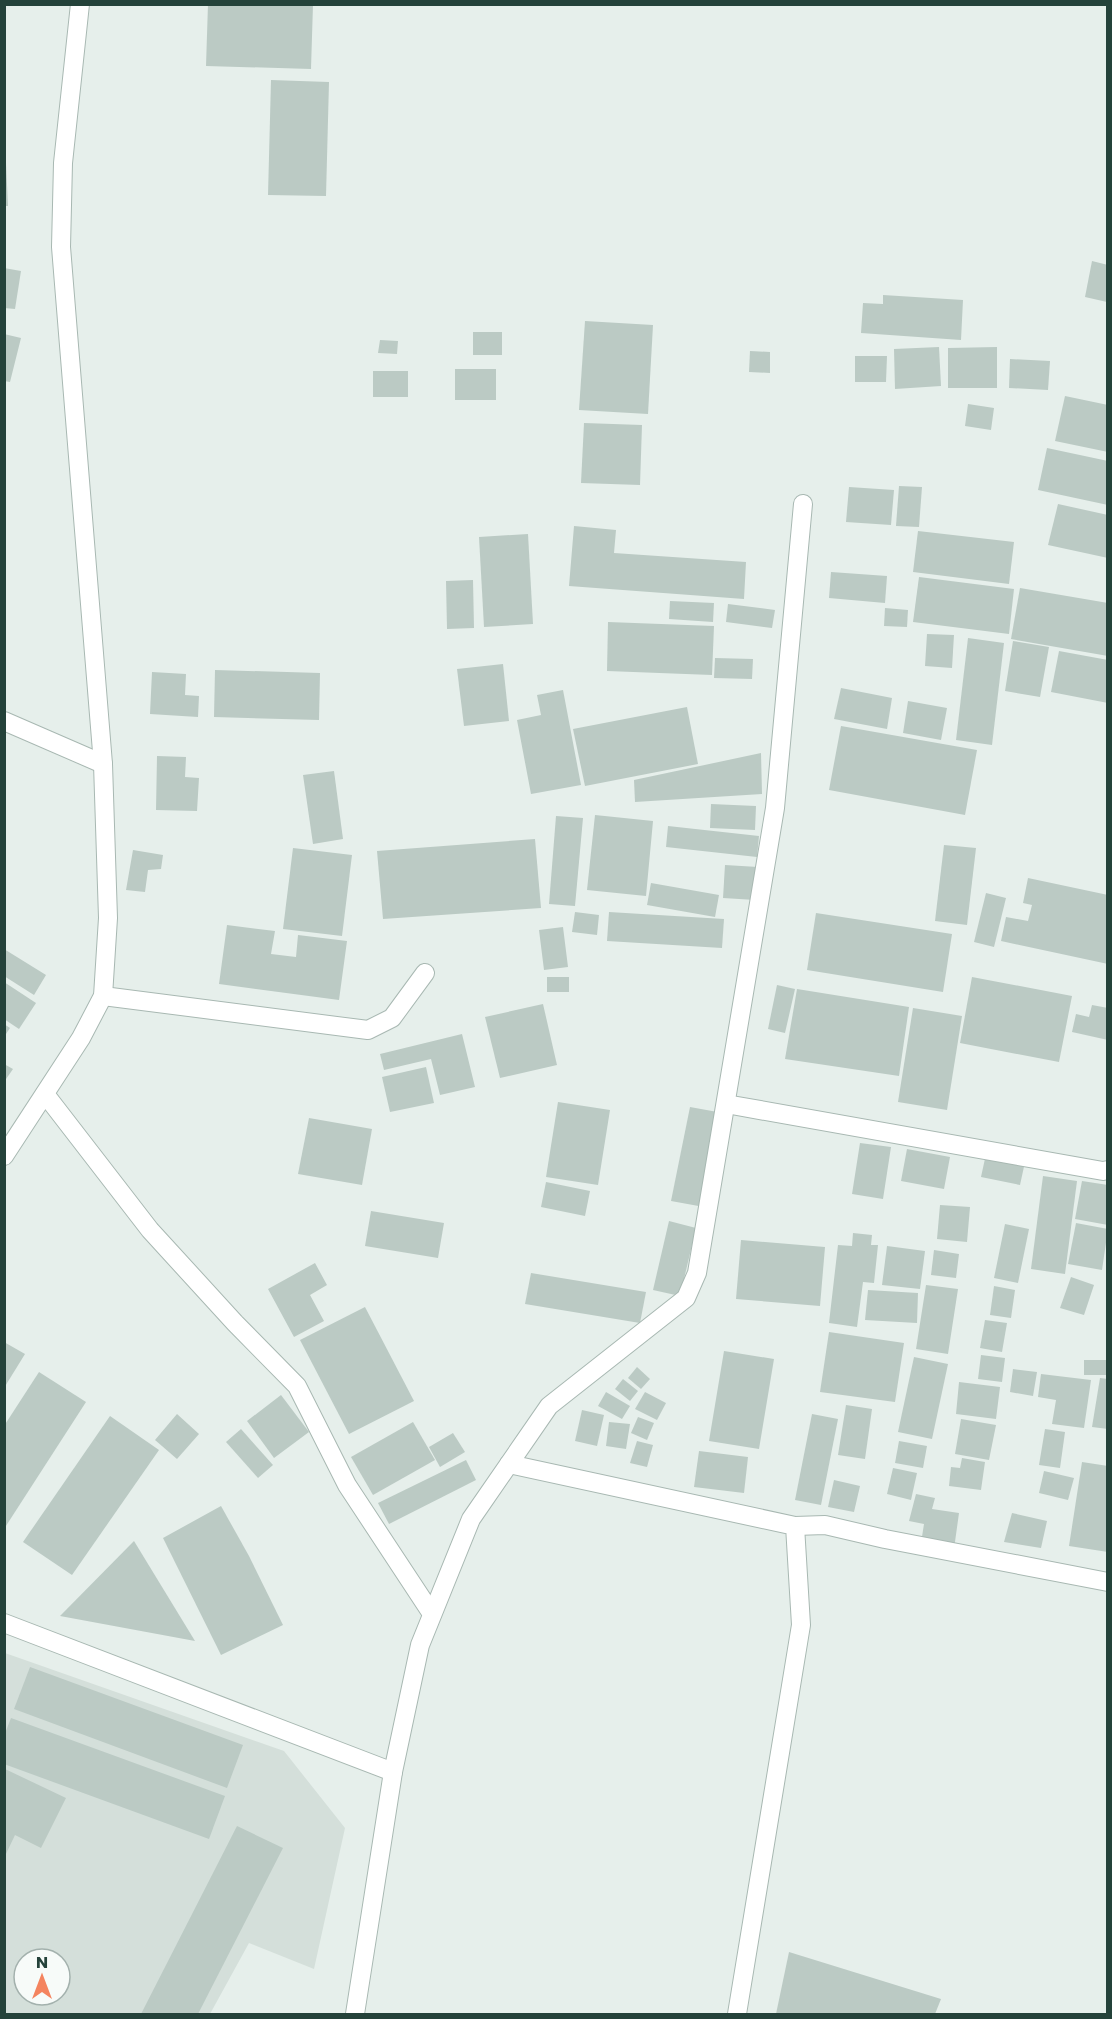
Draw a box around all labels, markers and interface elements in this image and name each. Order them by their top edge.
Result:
north arrow [12,1947,72,2007]
text: N [36,1951,48,1974]

